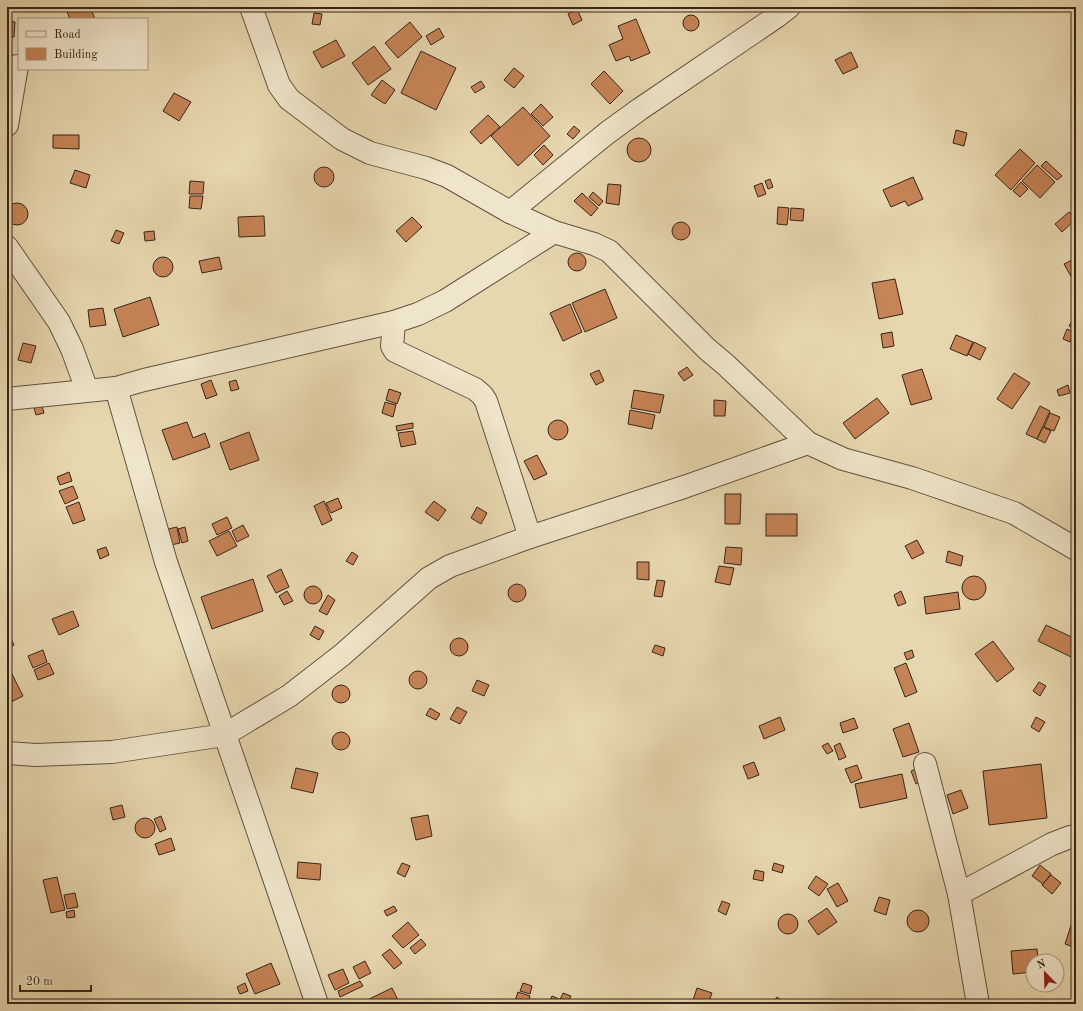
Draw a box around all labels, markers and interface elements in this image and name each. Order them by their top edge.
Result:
legend [18,18,148,70]
text: Road [54,29,81,41]
text: Building [54,49,98,61]
north arrow [1025,953,1065,993]
text: N [1036,958,1048,972]
scale bar [20,967,91,993]
text: 20 m [26,976,53,988]

